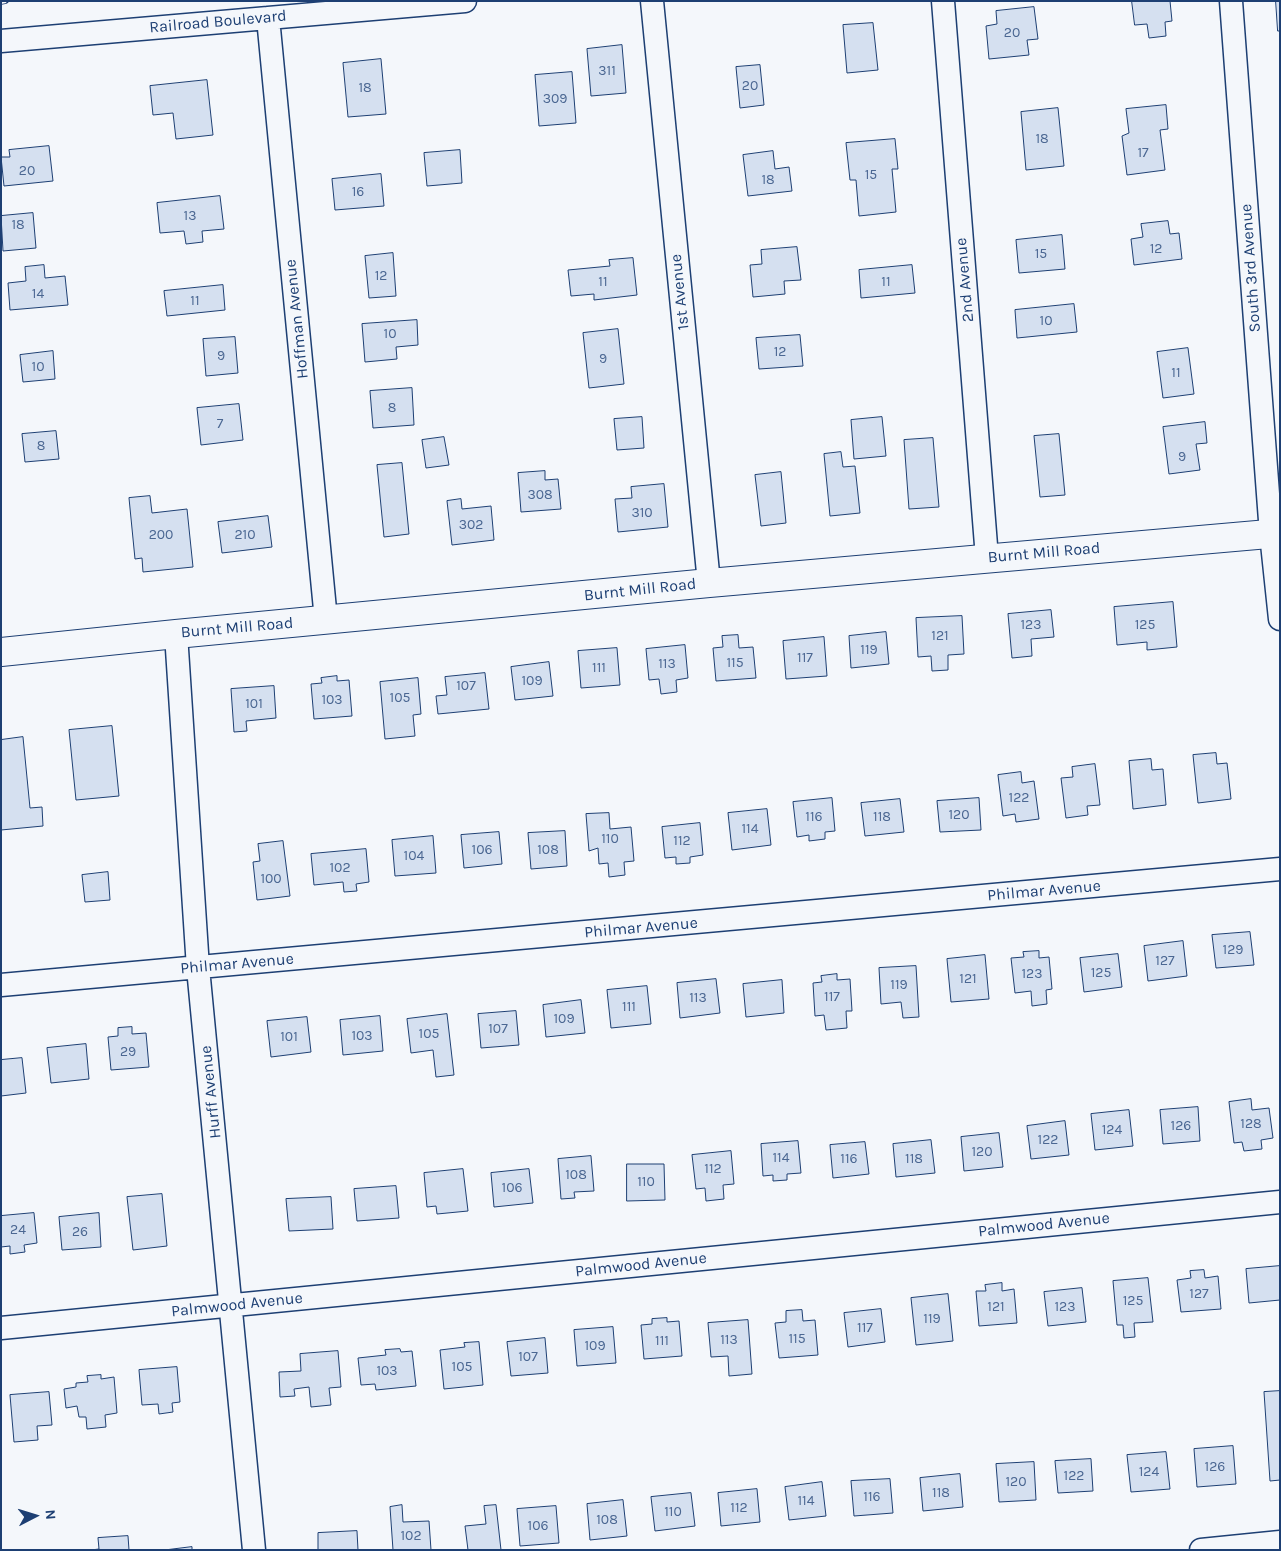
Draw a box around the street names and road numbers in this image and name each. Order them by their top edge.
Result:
street label: Railroad Boulevard [149,6,287,38]
street label: South 3rd Avenue [1237,203,1265,333]
street label: 2nd Avenue [952,237,978,323]
street label: 1st Avenue [666,253,694,331]
street label: Hoffman Avenue [281,258,313,380]
street label: Burnt Mill Road [987,539,1101,567]
street label: Burnt Mill Road [583,575,697,605]
street label: Burnt Mill Road [180,614,294,642]
street label: Philmar Avenue [986,876,1102,906]
street label: Philmar Avenue [583,913,699,943]
street label: Philmar Avenue [179,949,295,979]
street label: Hurff Avenue [197,1044,225,1140]
street label: Palmwood Avenue [977,1209,1111,1241]
street label: Palmwood Avenue [574,1249,708,1281]
street label: Palmwood Avenue [170,1289,304,1321]

